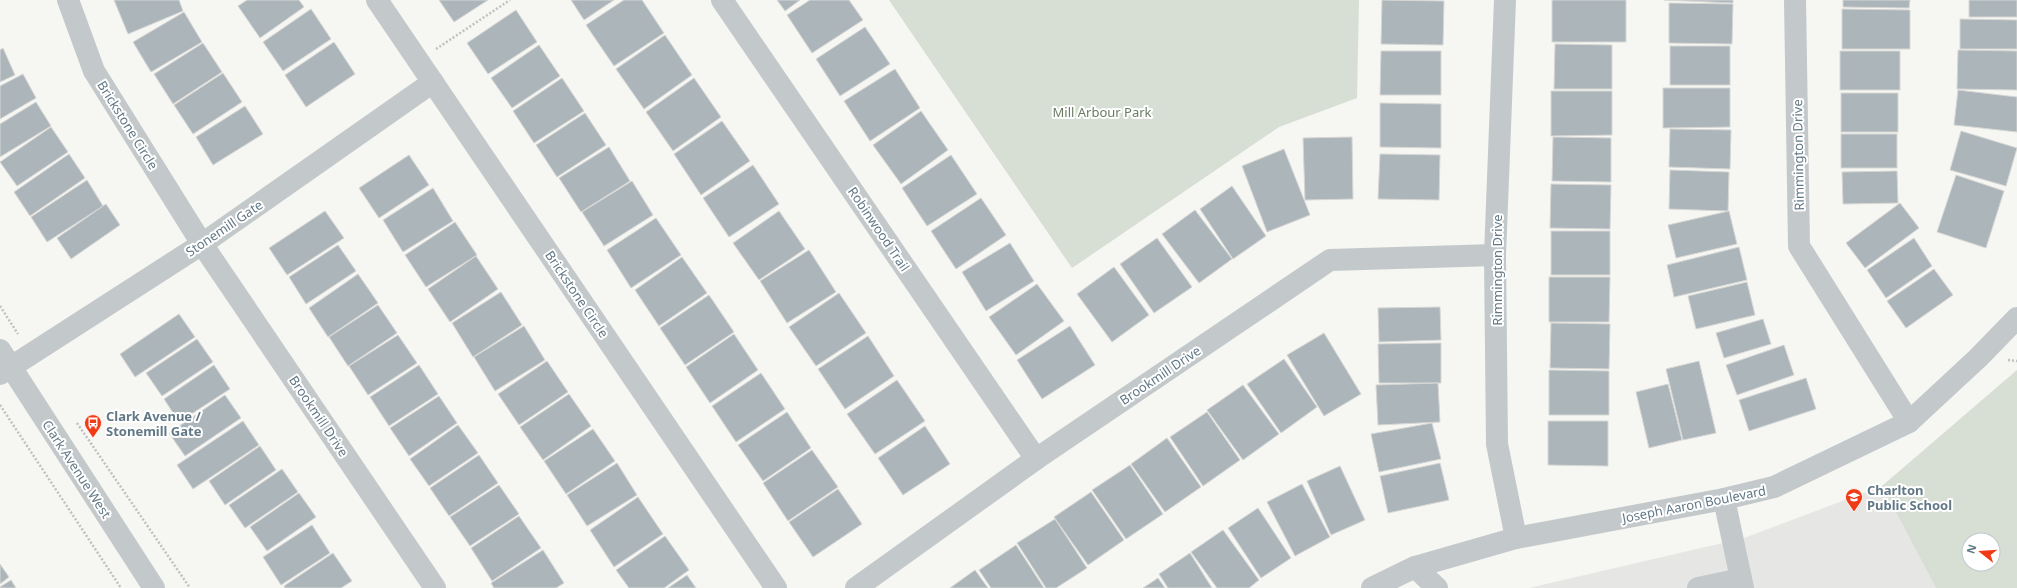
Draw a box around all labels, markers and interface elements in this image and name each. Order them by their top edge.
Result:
street label: Brickstone Circle [93,77,163,173]
street label: Rimmington Drive [1788,99,1808,211]
park label: Mill Arbour Park [1052,103,1152,121]
street label: Robinwood Trail [844,183,914,275]
street label: Stonemill Gate [182,196,266,260]
street label: Rimmington Drive [1488,214,1506,326]
street label: Brickstone Circle [541,247,613,341]
street label: Brookmill Drive [1116,341,1204,409]
street label: Brookmill Drive [285,372,353,460]
place label: Clark Avenue / Stonemill Gate [106,407,202,440]
bus stop icon: Clark Avenue / Stonemill Gate [83,413,103,438]
street label: Clark Avenue West [38,416,116,522]
street label: Joseph Aaron Boulevard [1619,481,1767,527]
place label: Charlton Public School [1867,481,1952,514]
school or university icon: Charlton Public School [1844,487,1864,512]
north arrow [1961,532,2001,572]
text: N [1962,542,1979,555]

